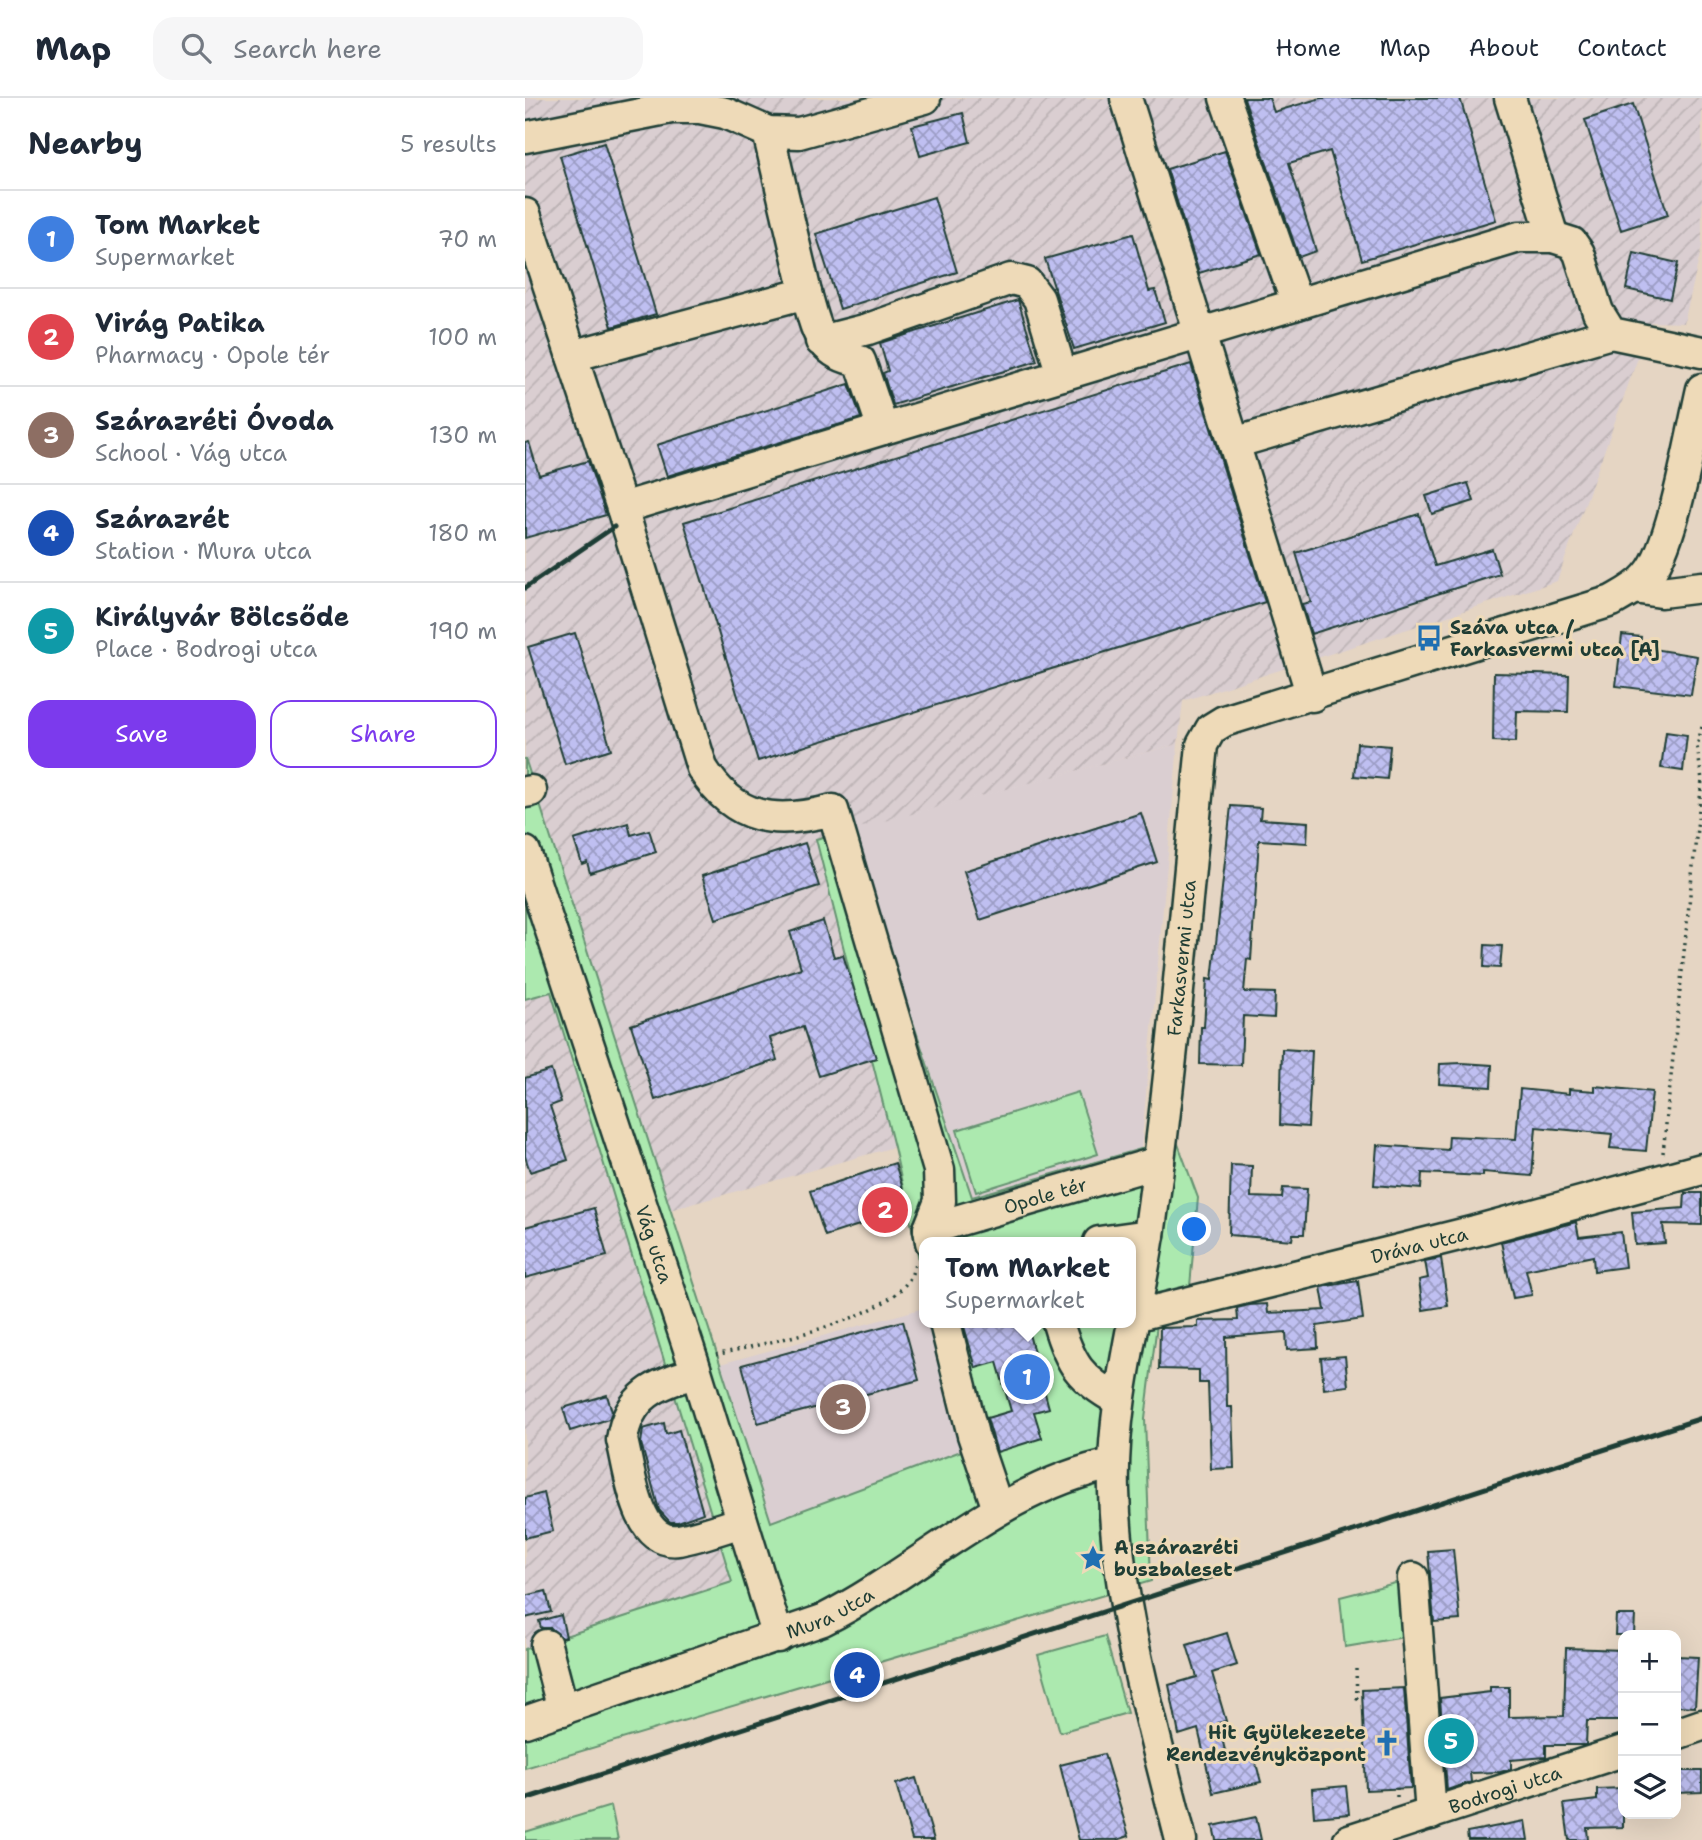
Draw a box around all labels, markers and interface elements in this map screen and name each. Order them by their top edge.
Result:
search box [153,17,643,80]
text: Map [35,26,111,71]
icon: search [177,29,215,67]
text: Search here [233,31,382,66]
text: Home [1275,32,1341,64]
text: Map [1379,32,1431,64]
text: About [1469,32,1539,64]
text: Contact [1577,32,1667,64]
text: Nearby [28,123,143,164]
text: 5 results [400,129,497,159]
text: Tom Market [95,207,260,242]
text: 1 [46,224,56,254]
text: 70 m [438,224,497,254]
text: Supermarket [95,242,235,272]
text: Virág Patika [95,305,265,340]
text: 2 [43,322,59,352]
text: 100 m [428,322,497,352]
text: Pharmacy · Opole tér [95,340,330,370]
text: Szárazréti Óvoda [95,403,334,438]
text: 3 [43,420,59,450]
text: 130 m [429,420,497,450]
text: School · Vág utca [95,438,287,468]
text: Szárazrét [95,501,230,536]
text: 4 [43,518,59,548]
text: 180 m [428,518,497,548]
text: Station · Mura utca [95,536,311,566]
text: Királyvár Bölcsőde [95,599,349,634]
place label: Száva utca / Farkasvermi utca [A] [1450,615,1660,662]
text: 5 [44,616,58,646]
text: 190 m [429,616,497,646]
bus stop icon: Száva utca / Farkasvermi utca [A] [1414,623,1444,653]
text: Place · Bodrogi utca [95,634,317,664]
button: Save [28,700,256,768]
button: Share [270,700,497,768]
street label: Farkasvermi utca [1161,878,1201,1037]
street label: Opole tér [1000,1171,1090,1219]
pin: 2 [862,1184,908,1236]
street label: Vág utca [630,1202,679,1287]
your location [1177,1212,1211,1246]
street label: Dráva utca [1368,1221,1471,1269]
popup [919,1237,1136,1328]
text: Tom Market [945,1250,1110,1285]
text: Supermarket [945,1285,1085,1315]
pin: 1 [1004,1351,1050,1403]
pin: 3 [820,1381,866,1433]
place label: A szárazréti buszbaleset [1114,1535,1239,1582]
place icon: A szárazréti buszbaleset [1078,1543,1108,1573]
street label: Mura utca [783,1581,879,1644]
map controls [1618,1630,1681,1819]
button: + [1618,1630,1681,1693]
pin: 4 [834,1649,880,1701]
button: − [1618,1693,1681,1756]
pin: 5 [1428,1715,1474,1767]
place label: Hit Gyülekezete Rendezvényközpont [1166,1720,1366,1767]
church icon: Hit Gyülekezete Rendezvényközpont [1372,1728,1402,1758]
button: layers [1618,1756,1681,1819]
street label: Bodrogi utca [1445,1759,1565,1819]

